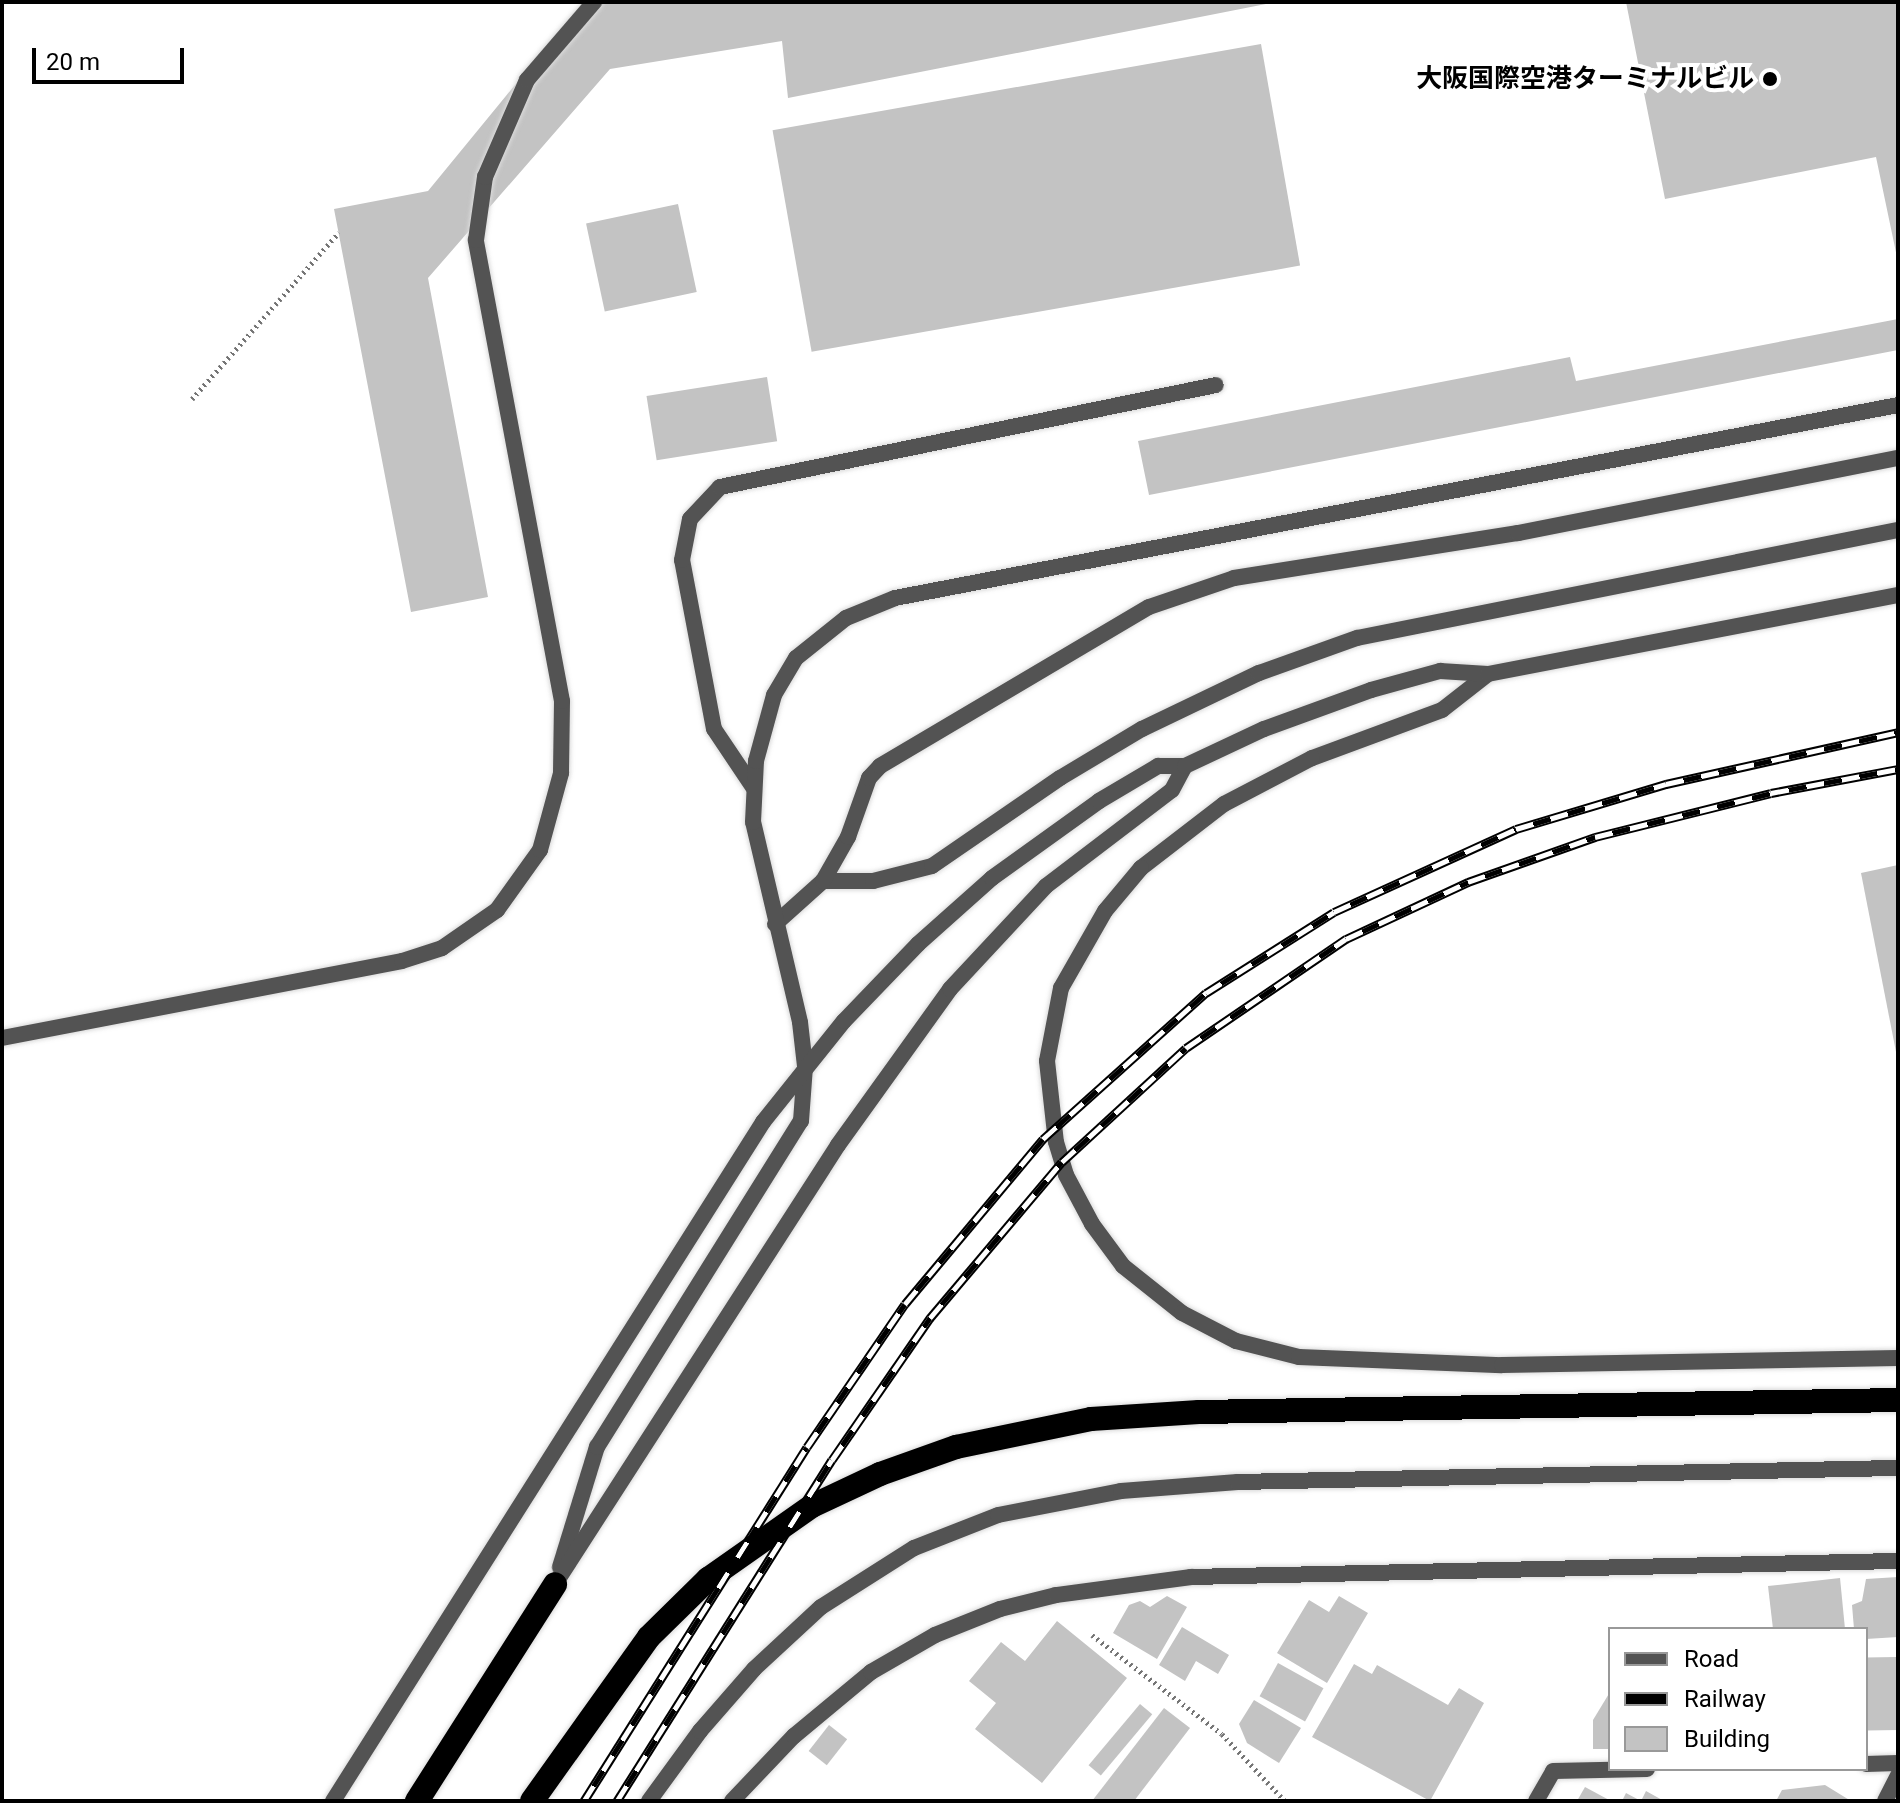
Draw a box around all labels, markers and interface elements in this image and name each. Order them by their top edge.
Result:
scale bar [36,32,188,82]
text: 20 m [46,48,100,76]
place label: 大阪国際空港ターミナルビル [1416,63,1754,95]
marker: 大阪国際空港ターミナルビル [1761,70,1779,88]
legend [1608,1627,1868,1771]
text: Road [1684,1645,1739,1673]
text: Railway [1684,1685,1766,1713]
text: Building [1684,1725,1770,1753]

